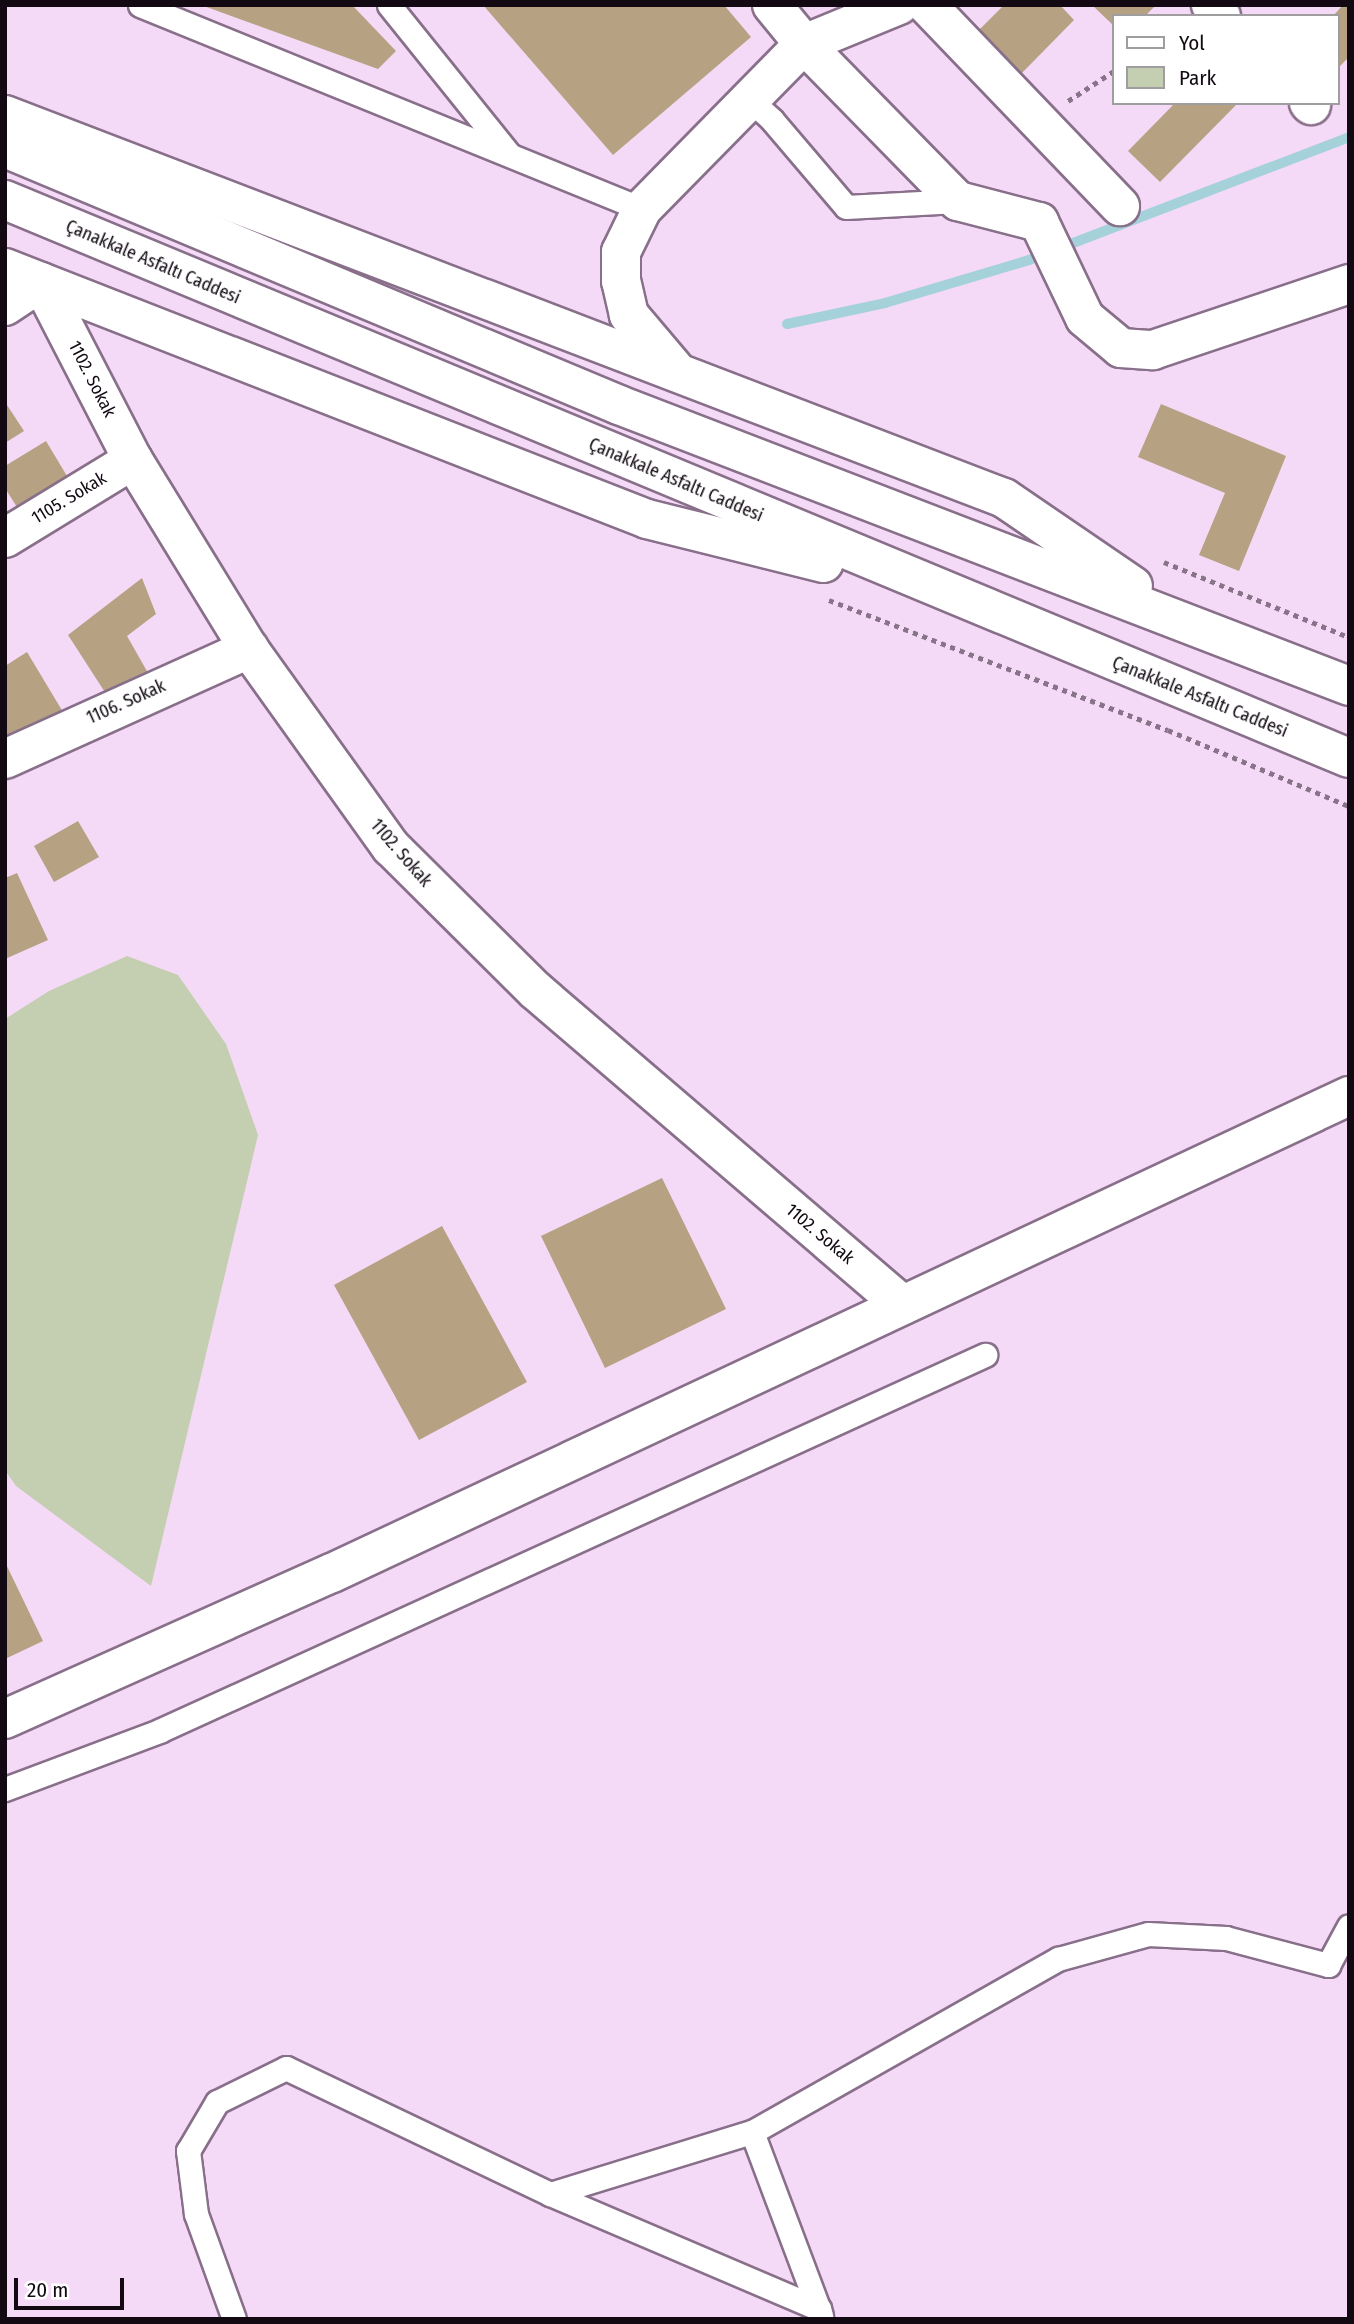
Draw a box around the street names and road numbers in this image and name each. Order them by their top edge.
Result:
street label: Çanakkale Asfaltı Caddesi [62,215,244,309]
street label: 1102. Sokak [64,337,120,421]
street label: Çanakkale Asfaltı Caddesi [585,433,767,527]
street label: 1105. Sokak [28,467,110,529]
street label: Çanakkale Asfaltı Caddesi [1109,652,1291,742]
street label: 1106. Sokak [83,675,169,729]
street label: 1102. Sokak [366,815,436,891]
street label: 1102. Sokak [781,1199,859,1269]

